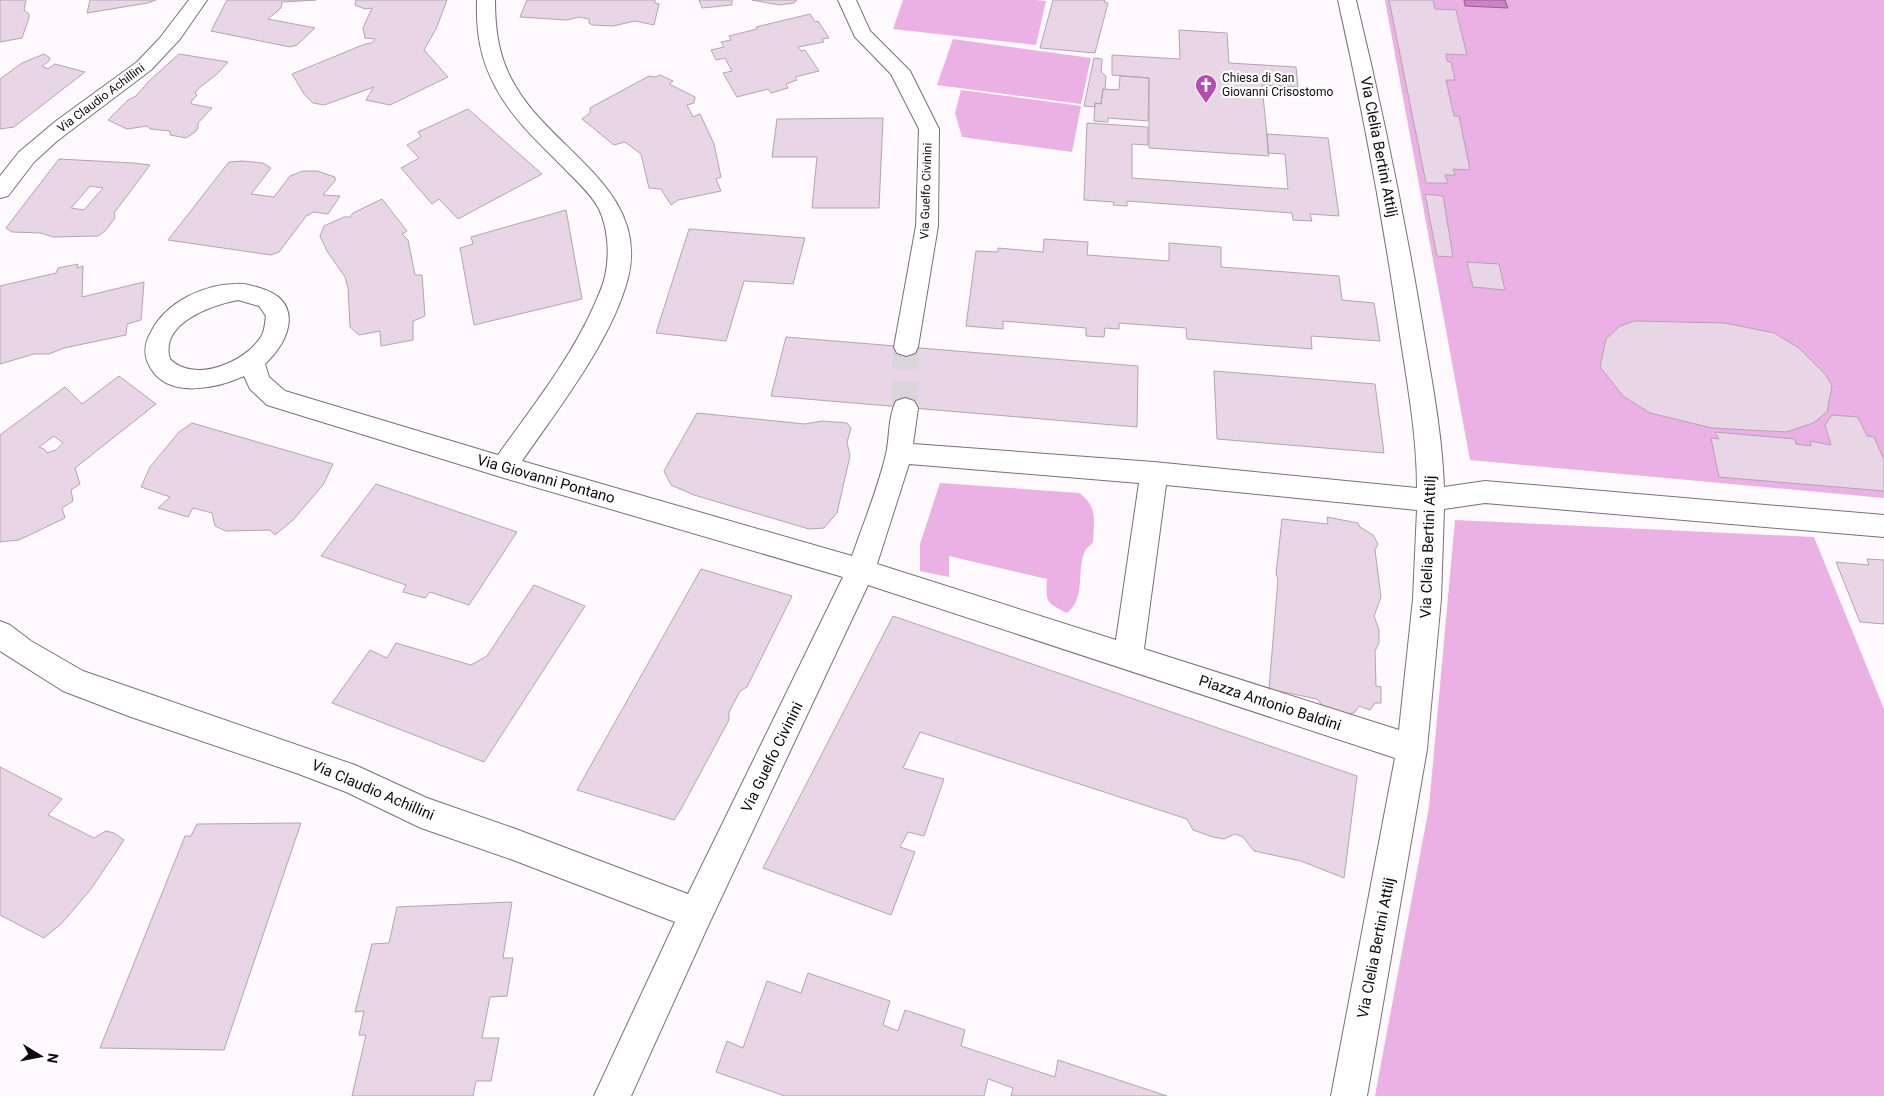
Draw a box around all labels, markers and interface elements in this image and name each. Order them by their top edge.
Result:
street label: Via Claudio Achillini [55,61,147,135]
place label: Chiesa di San Giovanni Crisostomo [1222,71,1333,99]
church icon: Chiesa di San Giovanni Crisostomo [1194,73,1218,104]
street label: Via Clelia Bertini Attilj [1357,75,1401,219]
street label: Via Guelfo Civinini [917,142,935,240]
street label: Via Giovanni Pontano [475,451,617,507]
street label: Via Clelia Bertini Attilj [1417,475,1439,619]
street label: Piazza Antonio Baldini [1196,671,1344,735]
street label: Via Guelfo Civinini [737,699,807,815]
street label: Via Claudio Achillini [309,756,437,824]
street label: Via Clelia Bertini Attilj [1354,876,1398,1020]
north arrow [15,1031,65,1081]
text: N [44,1052,62,1065]

